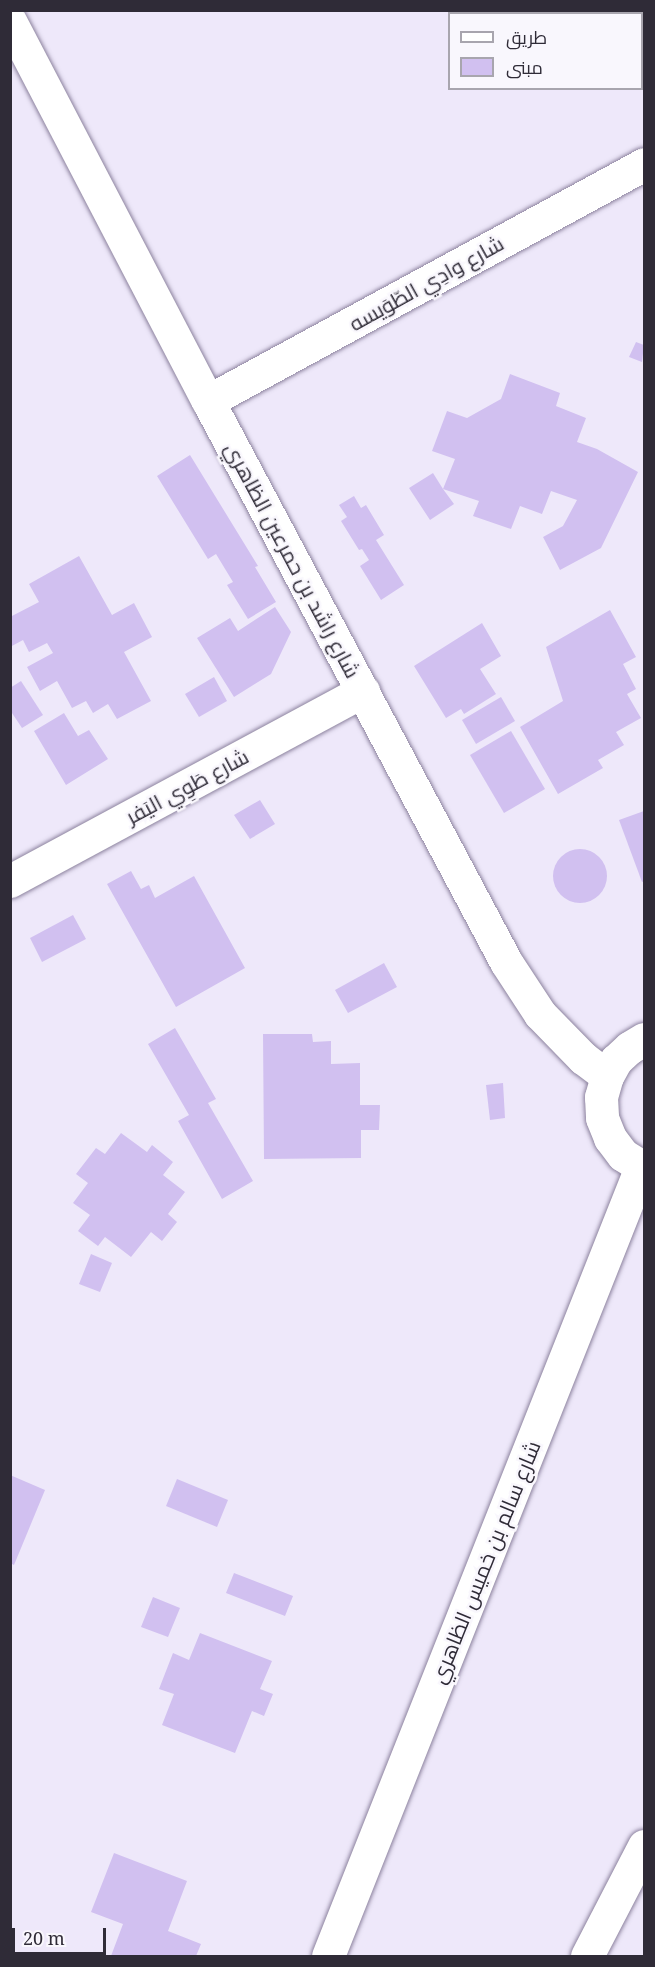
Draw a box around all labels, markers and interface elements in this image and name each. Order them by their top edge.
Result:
legend [448,12,643,90]
text: طريق [506,25,547,49]
text: مبنى [506,55,543,79]
street label: شارع وادِي الطّوَيسه [344,230,508,336]
street label: شارع راشد بن حمرعين الظاهري [220,438,366,682]
street label: شارع طَوِي اليَفر [121,743,253,829]
street label: شارع سالم بن خميس الظاهري [425,1437,545,1687]
scale bar [15,1916,110,1954]
text: 20 m [23,1926,65,1950]

